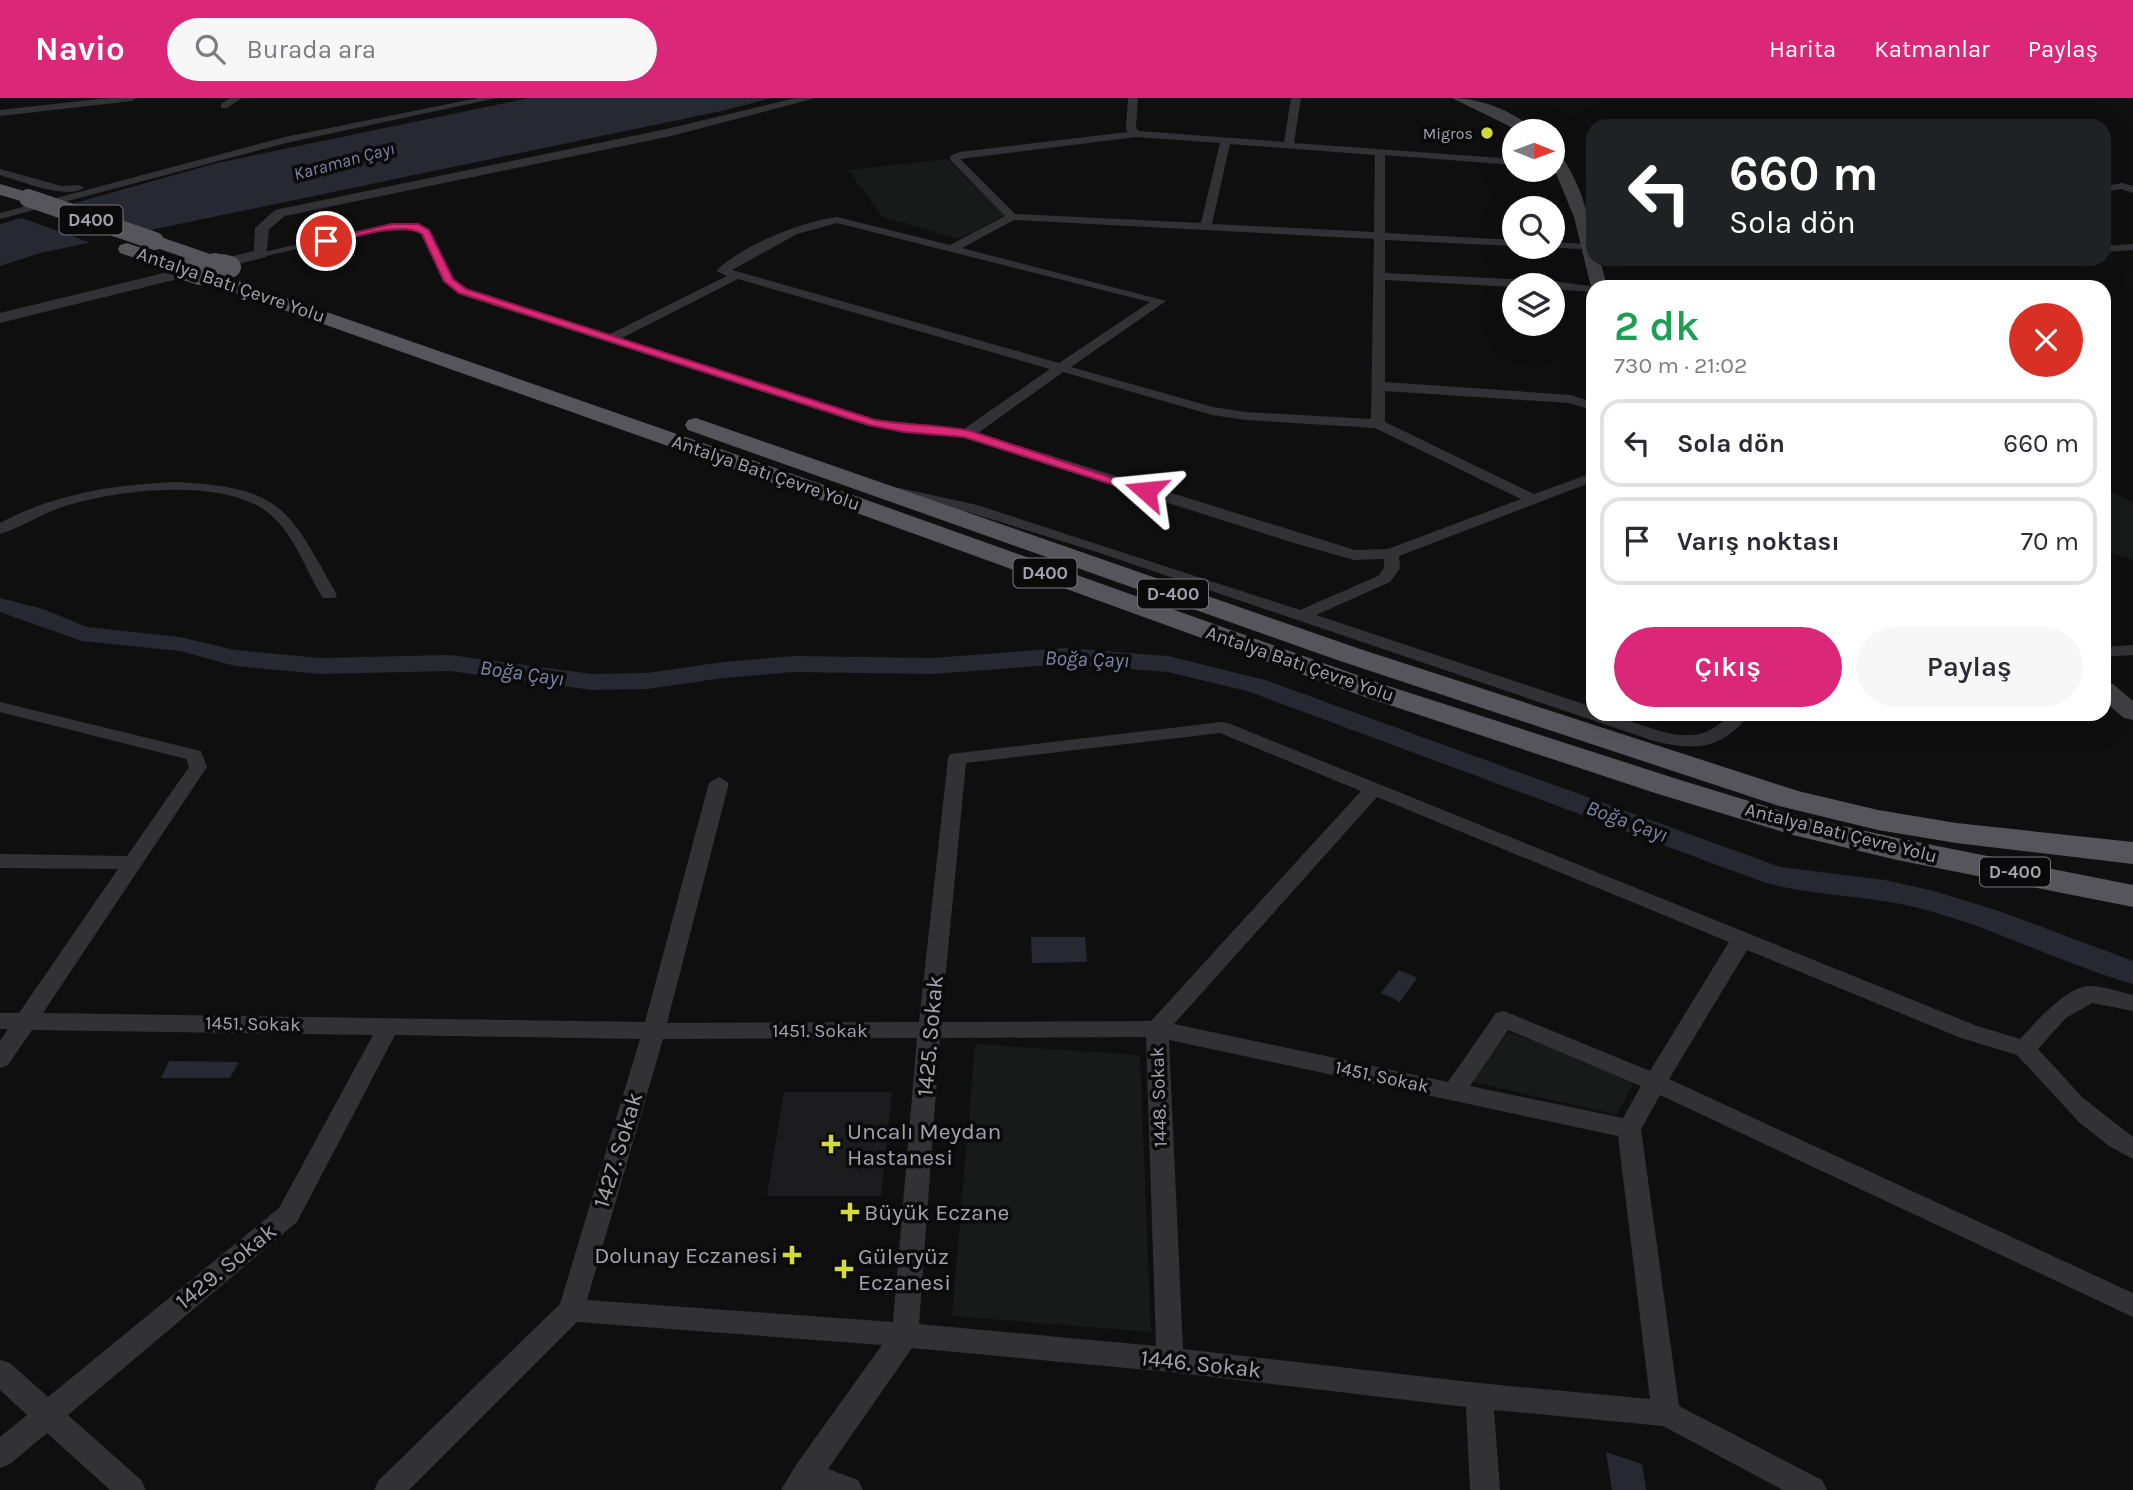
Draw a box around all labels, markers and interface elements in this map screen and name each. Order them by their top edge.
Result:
search box [167,18,657,81]
text: Navio [35,30,125,68]
icon: search [191,30,229,68]
text: Burada ara [247,34,376,65]
text: Harita [1769,35,1836,63]
text: Katmanlar [1874,35,1990,63]
text: Paylaş [2028,35,2098,63]
north arrow [1502,119,1564,182]
map controls [1502,119,1565,336]
place label: Migros [1423,124,1473,143]
marker: Migros [1479,125,1495,141]
water label: Karaman Çayı [291,137,397,185]
text: 660 m [1729,145,1878,202]
icon: left [1614,147,1705,238]
button: search [1502,196,1565,259]
text: Sola dön [1729,204,1856,241]
road number: D400 [60,205,122,234]
pin [296,211,356,271]
icon: arrive [307,222,345,260]
street label: Antalya Batı Çevre Yolu [134,242,328,328]
button: layers [1502,273,1565,336]
text: 2 dk [1614,301,1700,351]
button: close [2009,303,2083,377]
text: 730 m · 21:02 [1614,352,1747,379]
icon: left [1618,424,1656,462]
text: Sola dön [1677,428,1785,459]
text: 660 m [2003,428,2079,459]
street label: Antalya Batı Çevre Yolu [669,430,863,516]
position arrow [1109,454,1183,528]
icon: arrive [1618,522,1656,560]
text: Varış noktası [1677,526,1840,557]
text: 70 m [2021,526,2079,557]
road number: D400 [1014,559,1076,588]
road number: D-400 [1138,580,1208,608]
street label: Antalya Batı Çevre Yolu [1203,621,1397,707]
button: Çıkış [1614,627,1842,707]
button: Paylaş [1856,627,2083,707]
water label: Boğa Çayı [1044,646,1130,672]
water label: Boğa Çayı [478,655,566,691]
water label: Boğa Çayı [1583,795,1671,847]
street label: Antalya Batı Çevre Yolu [1743,798,1939,868]
road number: D-400 [1980,858,2050,886]
street label: 1425. Sokak [911,974,949,1098]
street label: 1451. Sokak [205,1012,301,1036]
street label: 1451. Sokak [772,1020,868,1042]
street label: 1448. Sokak [1146,1046,1172,1148]
street label: 1451. Sokak [1333,1056,1431,1098]
street label: 1427. Sokak [588,1089,648,1211]
place label: Uncalı Meydan Hastanesi [847,1118,1001,1171]
marker: Uncalı Meydan Hastanesi [821,1134,841,1154]
place label: Büyük Eczane [864,1199,1009,1226]
marker: Büyük Eczane [842,1204,858,1220]
street label: 1429. Sokak [170,1217,282,1315]
place label: Dolunay Eczanesi [594,1242,778,1269]
place label: Güleryüz Eczanesi [858,1243,951,1296]
marker: Dolunay Eczanesi [784,1247,800,1263]
marker: Güleryüz Eczanesi [836,1261,852,1277]
street label: 1446. Sokak [1139,1344,1263,1384]

